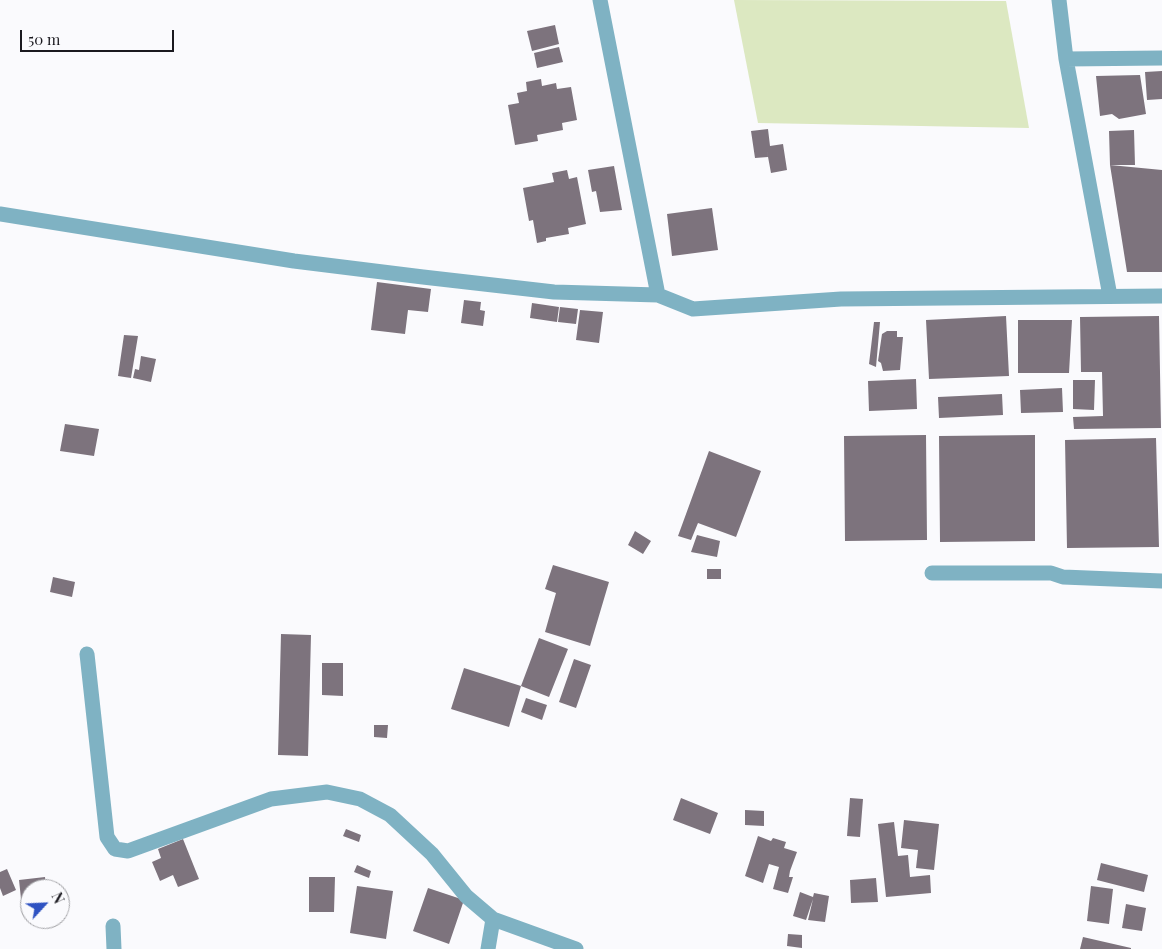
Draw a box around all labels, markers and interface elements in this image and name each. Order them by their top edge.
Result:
scale bar [22,20,176,52]
text: 50 m [28,29,60,49]
north arrow [20,879,70,929]
text: N [47,889,69,906]

